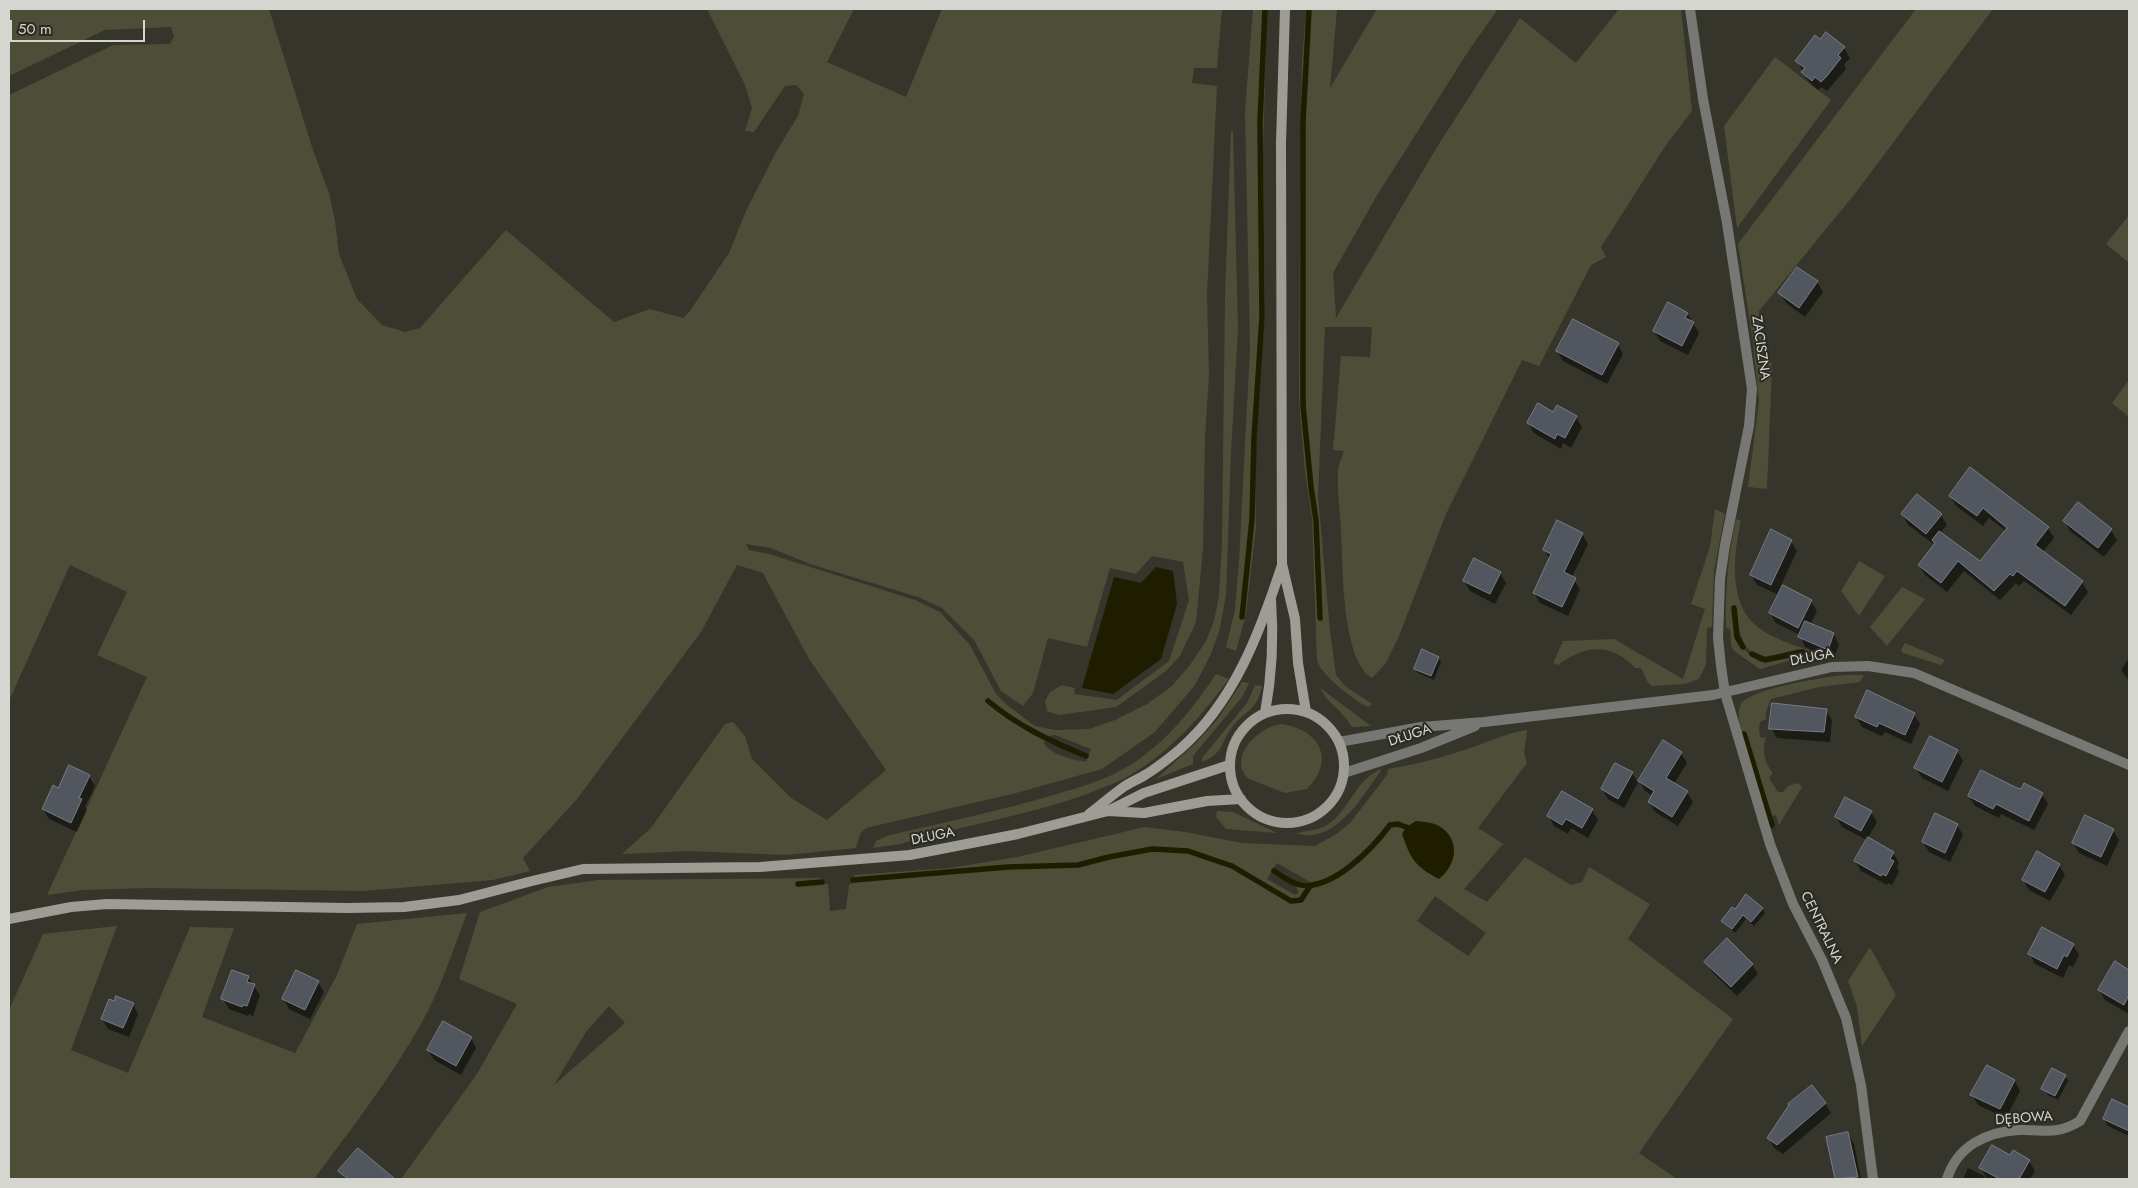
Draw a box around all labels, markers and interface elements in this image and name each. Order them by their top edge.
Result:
scale bar [12,10,148,42]
text: 50 m [18,18,52,40]
street label: ZACISZNA [1747,315,1773,381]
street label: DŁUGA [1789,646,1835,670]
street label: DŁUGA [1386,721,1434,751]
street label: DŁUGA [910,825,956,849]
street label: CENTRALNA [1796,889,1846,967]
street label: DĘBOWA [1995,1109,2053,1129]

